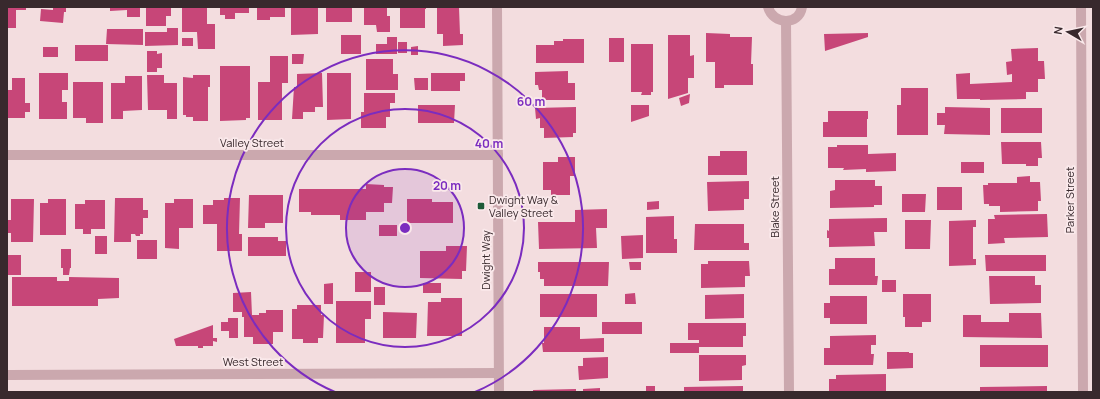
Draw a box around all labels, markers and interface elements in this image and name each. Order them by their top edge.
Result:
north arrow [1048,12,1088,52]
text: N [1050,25,1066,35]
text: 60 m [517,93,545,110]
street label: Valley Street [220,135,284,150]
text: 40 m [475,135,503,152]
street label: Parker Street [1062,167,1077,233]
street label: Blake Street [767,176,782,238]
text: 20 m [433,177,461,194]
place label: Dwight Way & Valley Street [489,192,559,220]
marker: Dwight Way & Valley Street [476,201,486,211]
centre of rings [398,221,412,235]
street label: Dwight Way [478,230,493,290]
street label: West Street [223,354,283,369]

